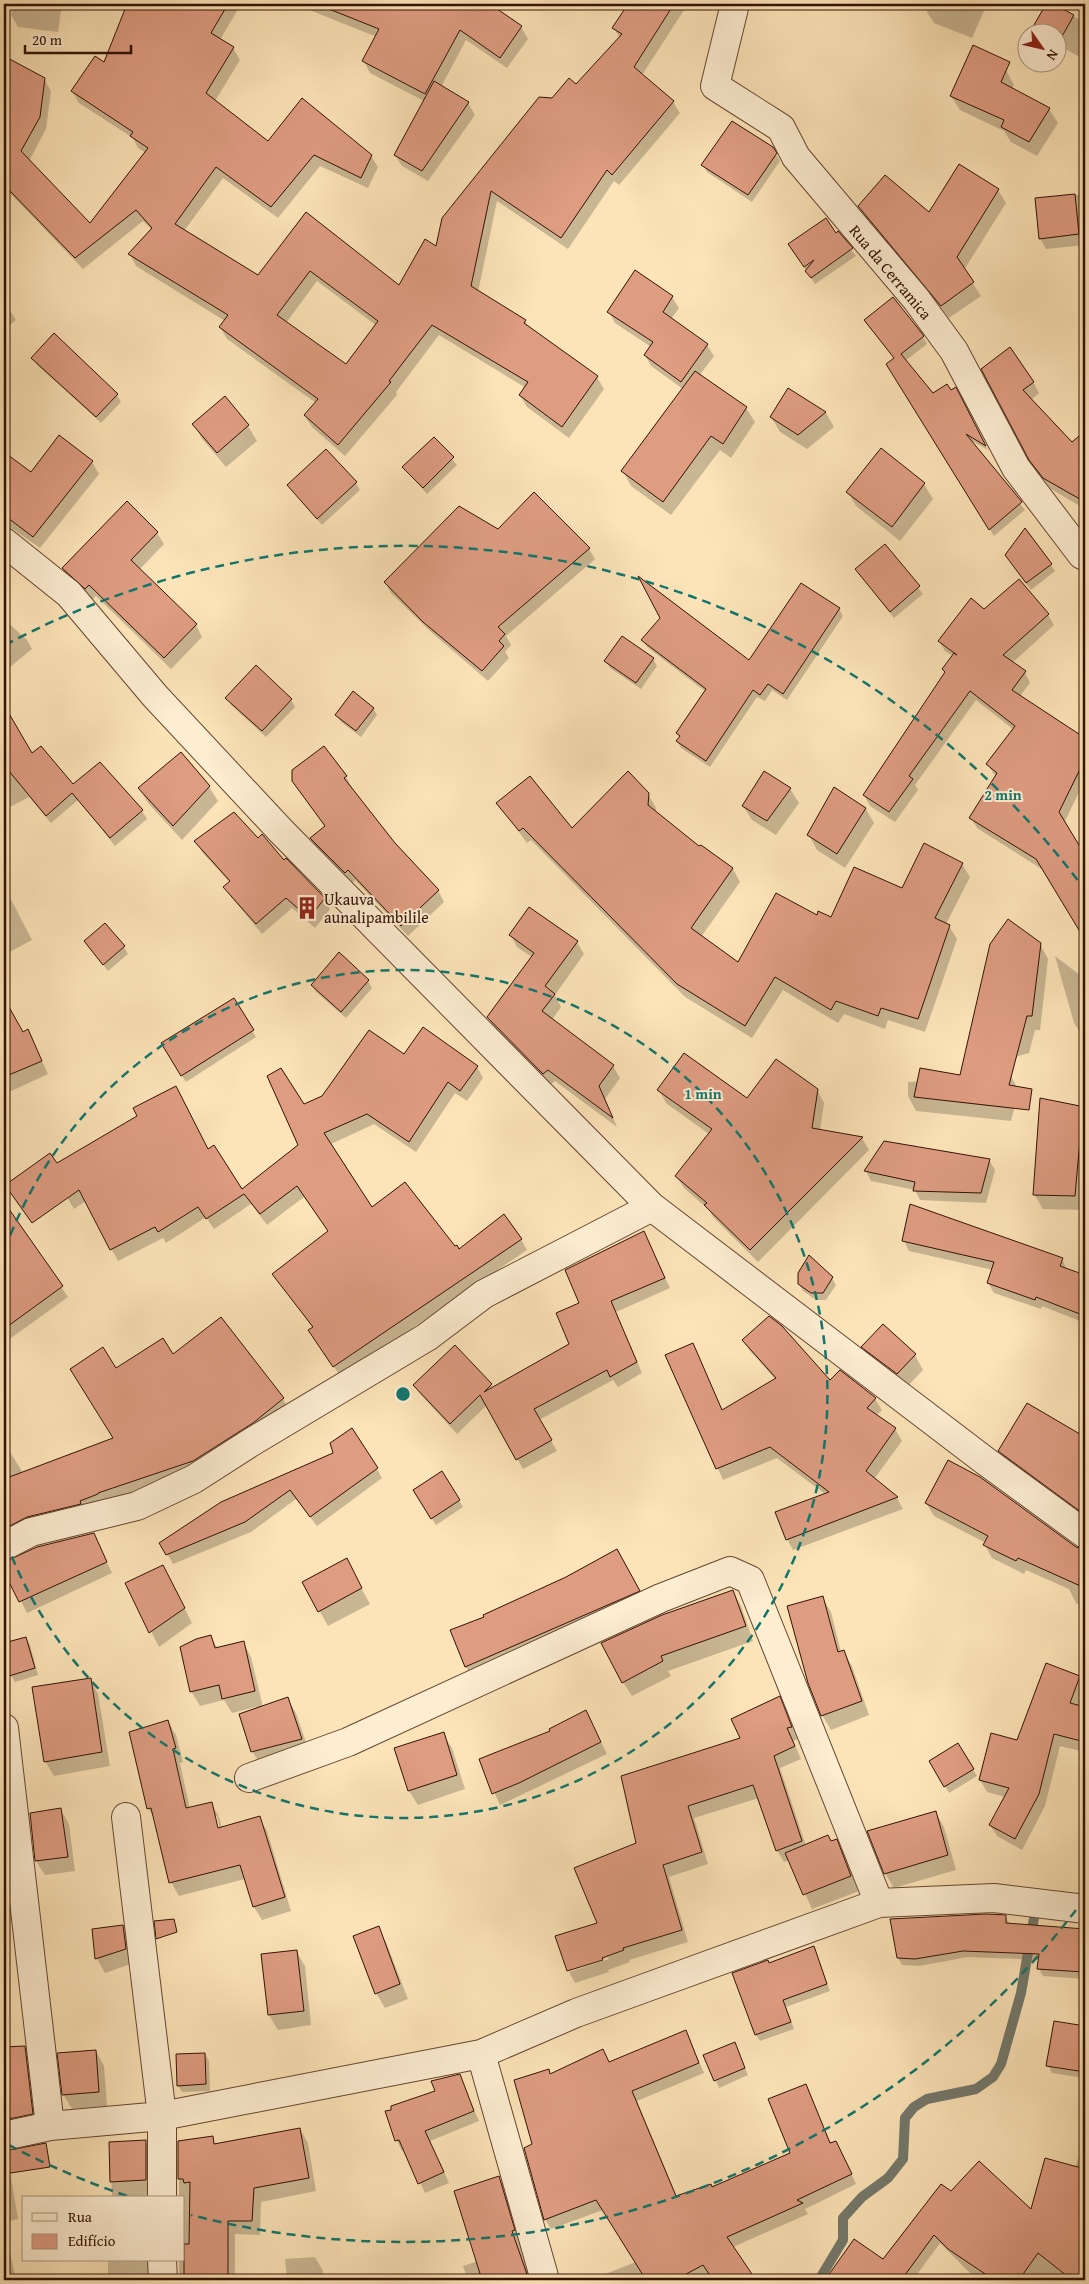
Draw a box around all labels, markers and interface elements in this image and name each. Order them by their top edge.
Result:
scale bar [25,22,131,54]
north arrow [1016,22,1066,72]
text: 20 m [32,29,63,50]
text: N [1042,46,1064,65]
street label: Rua da Cerramica [844,219,938,325]
text: 2 min [984,784,1022,805]
place label: Ukauva aunalipambilile [324,887,429,929]
building icon: Ukauva aunalipambilile [294,895,320,921]
text: 1 min [684,1083,722,1104]
centre of rings [394,1385,412,1403]
legend [22,2196,185,2262]
text: Rua [68,2206,92,2227]
text: Edifício [68,2230,116,2251]

